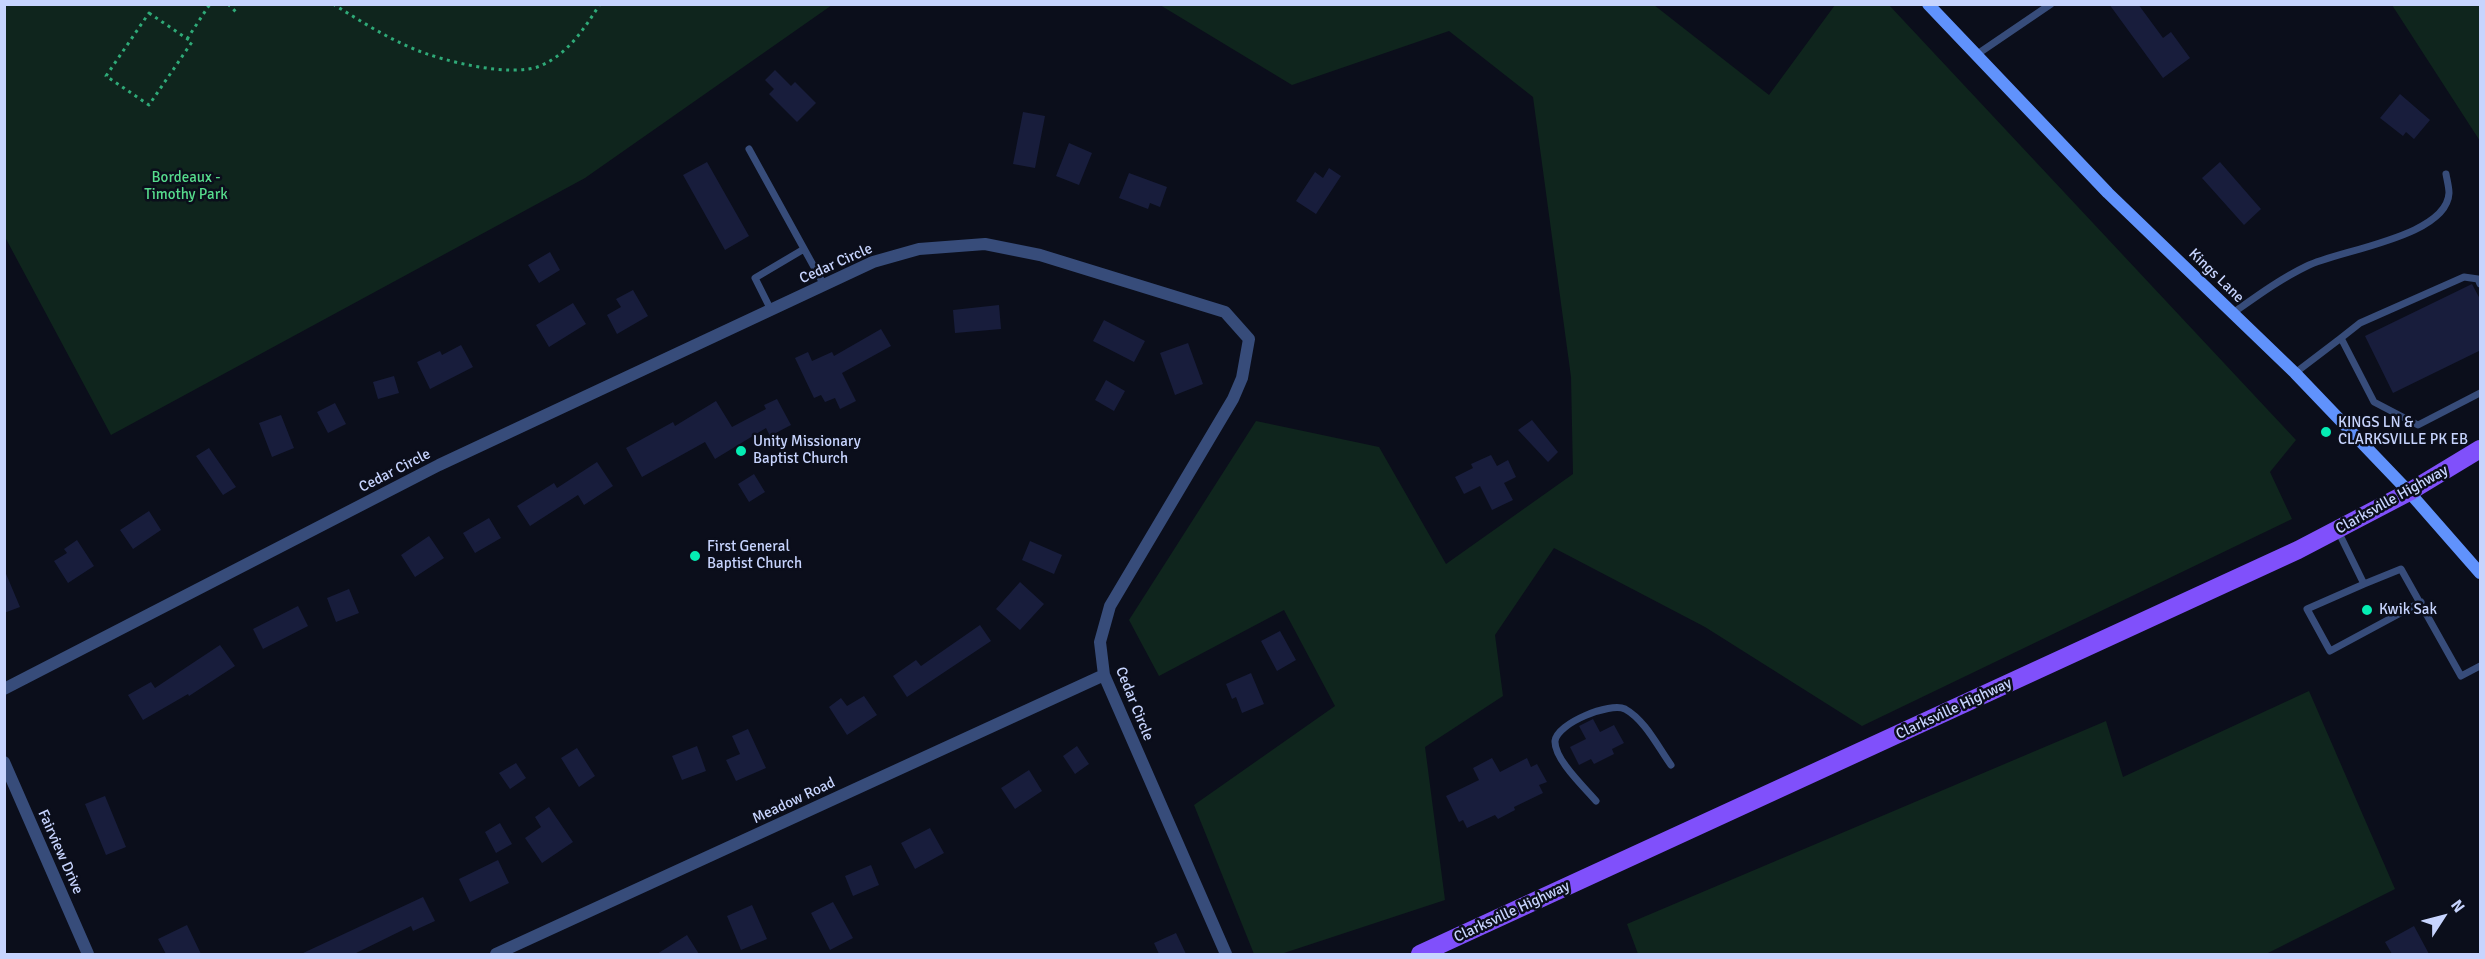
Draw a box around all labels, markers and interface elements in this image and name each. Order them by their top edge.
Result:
park label: Bordeaux - Timothy Park [144,169,228,204]
street label: Cedar Circle [797,240,875,288]
street label: Kings Lane [2185,245,2247,307]
place label: KINGS LN & CLARKSVILLE PK EB [2338,414,2468,449]
marker: KINGS LN & CLARKSVILLE PK EB [2319,425,2333,439]
place label: Unity Missionary Baptist Church [753,433,861,468]
marker: Unity Missionary Baptist Church [734,444,748,458]
street label: Cedar Circle [356,445,434,497]
street label: Clarksville Highway [2333,462,2451,538]
place label: First General Baptist Church [707,538,802,573]
marker: First General Baptist Church [688,549,702,563]
place label: Kwik Sak [2379,601,2437,619]
marker: Kwik Sak [2360,603,2374,617]
street label: Cedar Circle [1111,664,1157,744]
street label: Clarksville Highway [1893,674,2015,744]
street label: Meadow Road [750,774,838,828]
street label: Fairview Drive [33,807,87,897]
street label: Clarksville Highway [1451,877,1573,947]
north arrow [2413,887,2473,947]
text: N [2446,896,2469,917]

